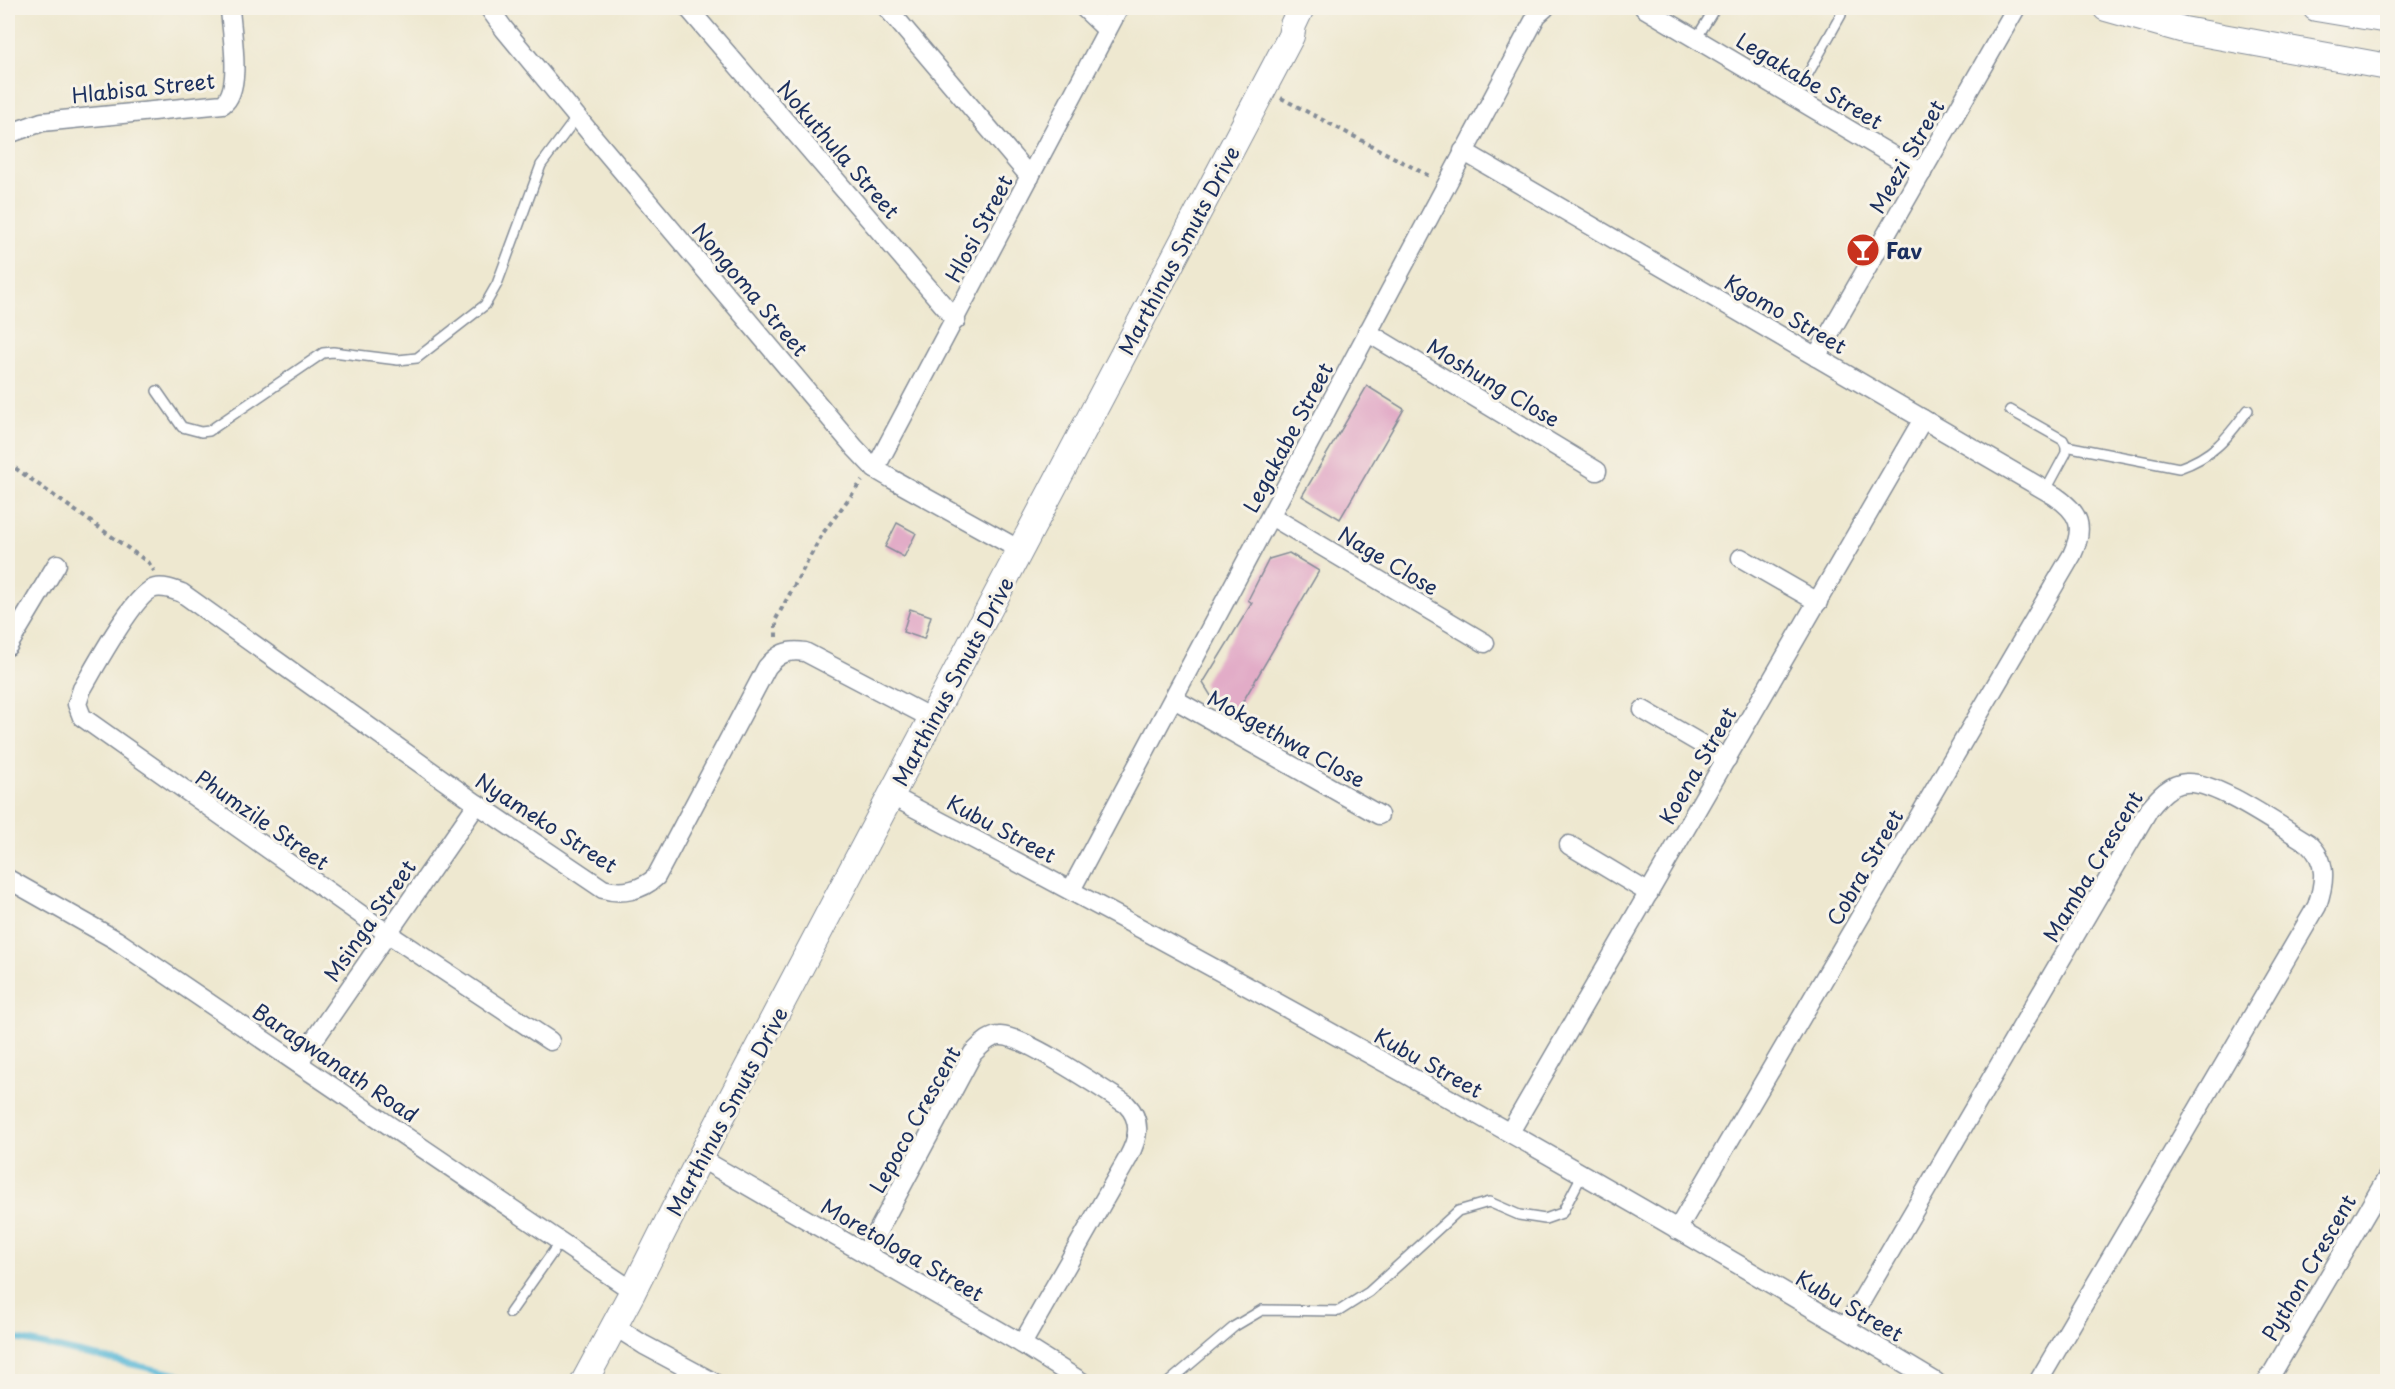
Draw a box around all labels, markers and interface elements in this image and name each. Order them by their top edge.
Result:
street label: Legakabe Street [1731,24,1889,136]
street label: Hlabisa Street [70,64,216,110]
street label: Nokuthula Street [770,73,908,225]
street label: Meezi Street [1860,93,1952,219]
street label: Marthinus Smuts Drive [1109,140,1247,360]
street label: Hlosi Street [936,168,1020,288]
street label: Nongoma Street [685,215,817,363]
bar icon: Fav [1845,232,1881,268]
place label: Fav [1886,234,1922,266]
street label: Kgomo Street [1719,265,1853,361]
street label: Moshung Close [1421,330,1567,434]
street label: Legakabe Street [1234,356,1340,518]
street label: Nage Close [1333,517,1445,603]
street label: Marthinus Smuts Drive [883,571,1021,791]
street label: Mokgethwa Close [1202,681,1372,795]
street label: Koena Street [1650,700,1744,830]
street label: Phumzile Street [190,761,336,877]
street label: Nyameko Street [470,764,624,880]
street label: Mamba Crescent [2034,784,2150,948]
street label: Kubu Street [942,786,1062,870]
street label: Cobra Street [1818,803,1910,931]
street label: Msinga Street [315,852,423,988]
street label: Baragwanath Road [247,994,425,1130]
street label: Marthinus Smuts Drive [657,1001,795,1221]
street label: Kubu Street [1369,1019,1489,1105]
street label: Lepoco Crescent [860,1040,968,1198]
street label: Python Crescent [2253,1188,2363,1346]
street label: Moretologa Street [816,1189,990,1309]
street label: Kubu Street [1790,1261,1910,1349]

